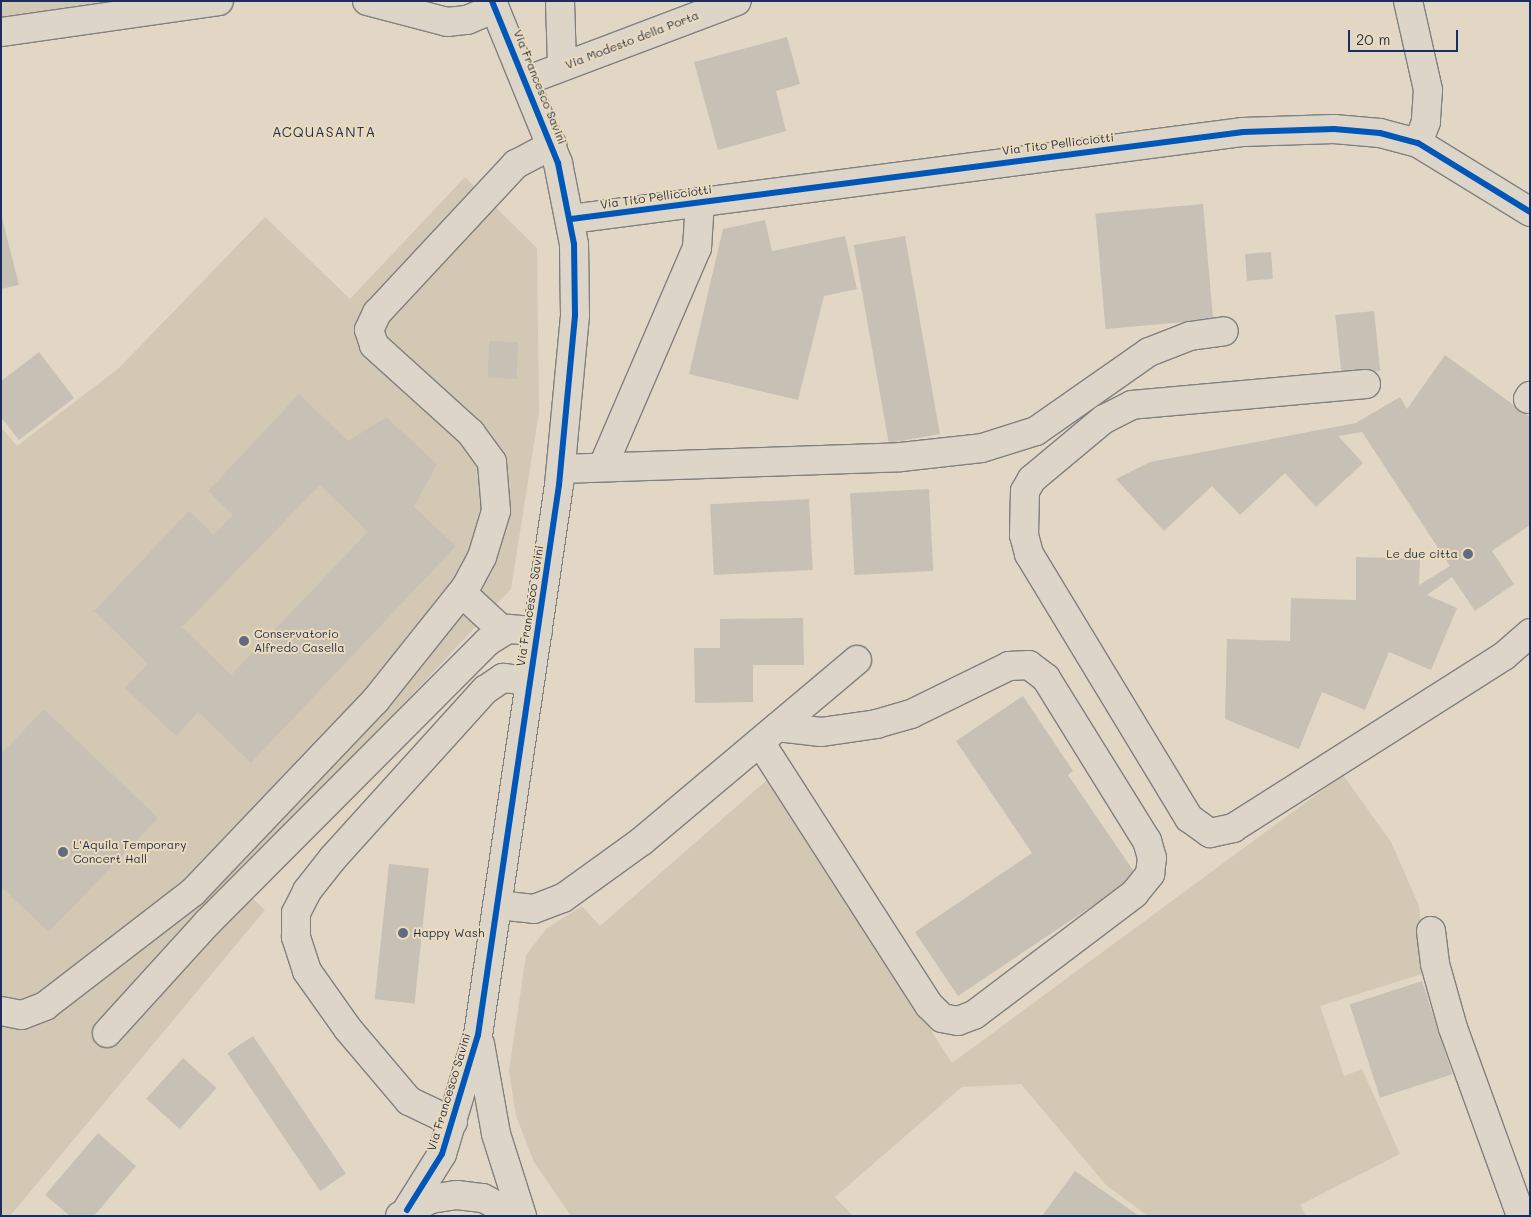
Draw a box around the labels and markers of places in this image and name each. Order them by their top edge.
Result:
place label: Le due citta [1386,547,1458,561]
marker: Le due citta [1462,548,1474,560]
place label: Conservatorio Alfredo Casella [254,627,345,655]
marker: Conservatorio Alfredo Casella [238,635,250,647]
place label: L'Aquila Temporary Concert Hall [73,838,187,866]
marker: L'Aquila Temporary Concert Hall [57,846,69,858]
place label: Happy Wash [413,926,485,940]
marker: Happy Wash [397,927,409,939]

